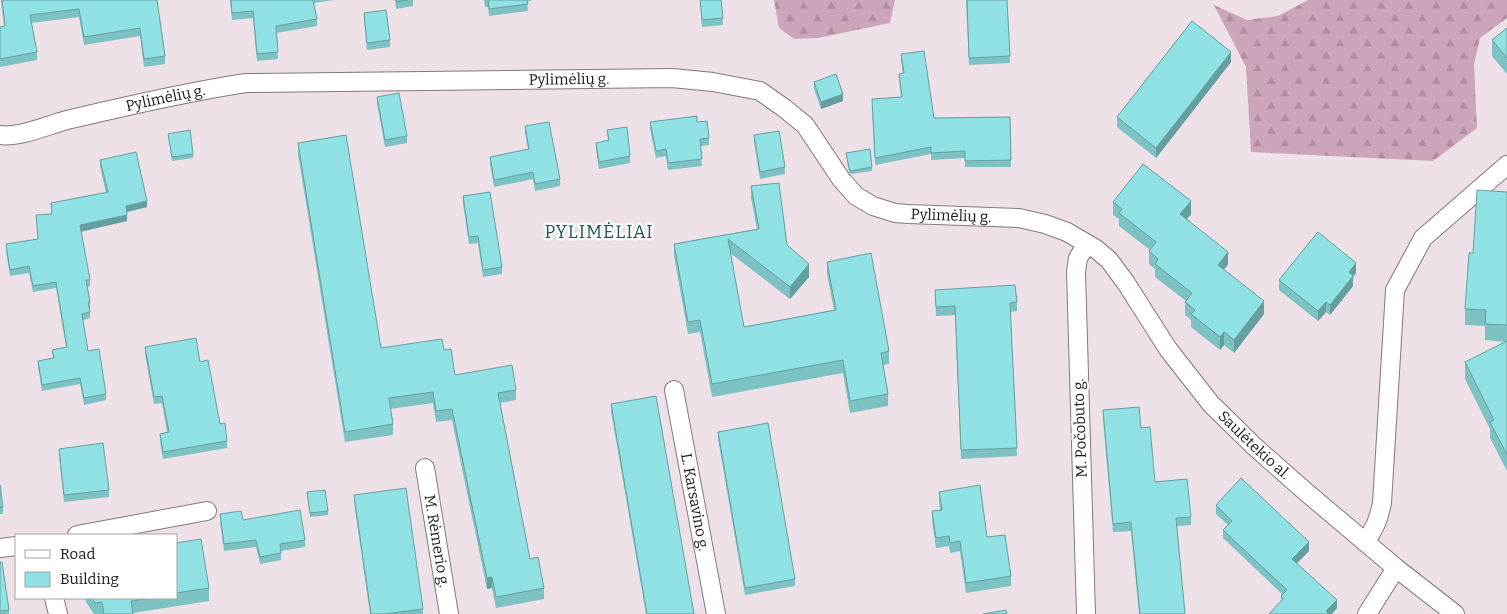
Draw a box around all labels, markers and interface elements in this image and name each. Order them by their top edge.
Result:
street label: Pylimėlių g. [529,70,609,89]
street label: Pylimėlių g. [124,81,207,115]
street label: Pylimėlių g. [910,205,992,226]
district label: PYLIMĖLIAI [545,221,654,243]
street label: M. Počobuto g. [1069,378,1091,478]
street label: Saulėtekio al. [1214,407,1294,483]
street label: L. Karsavino g. [677,452,713,552]
street label: M. Rėmerio g. [420,493,454,589]
legend [15,534,178,599]
text: Road [60,545,95,563]
text: Building [60,570,119,588]

